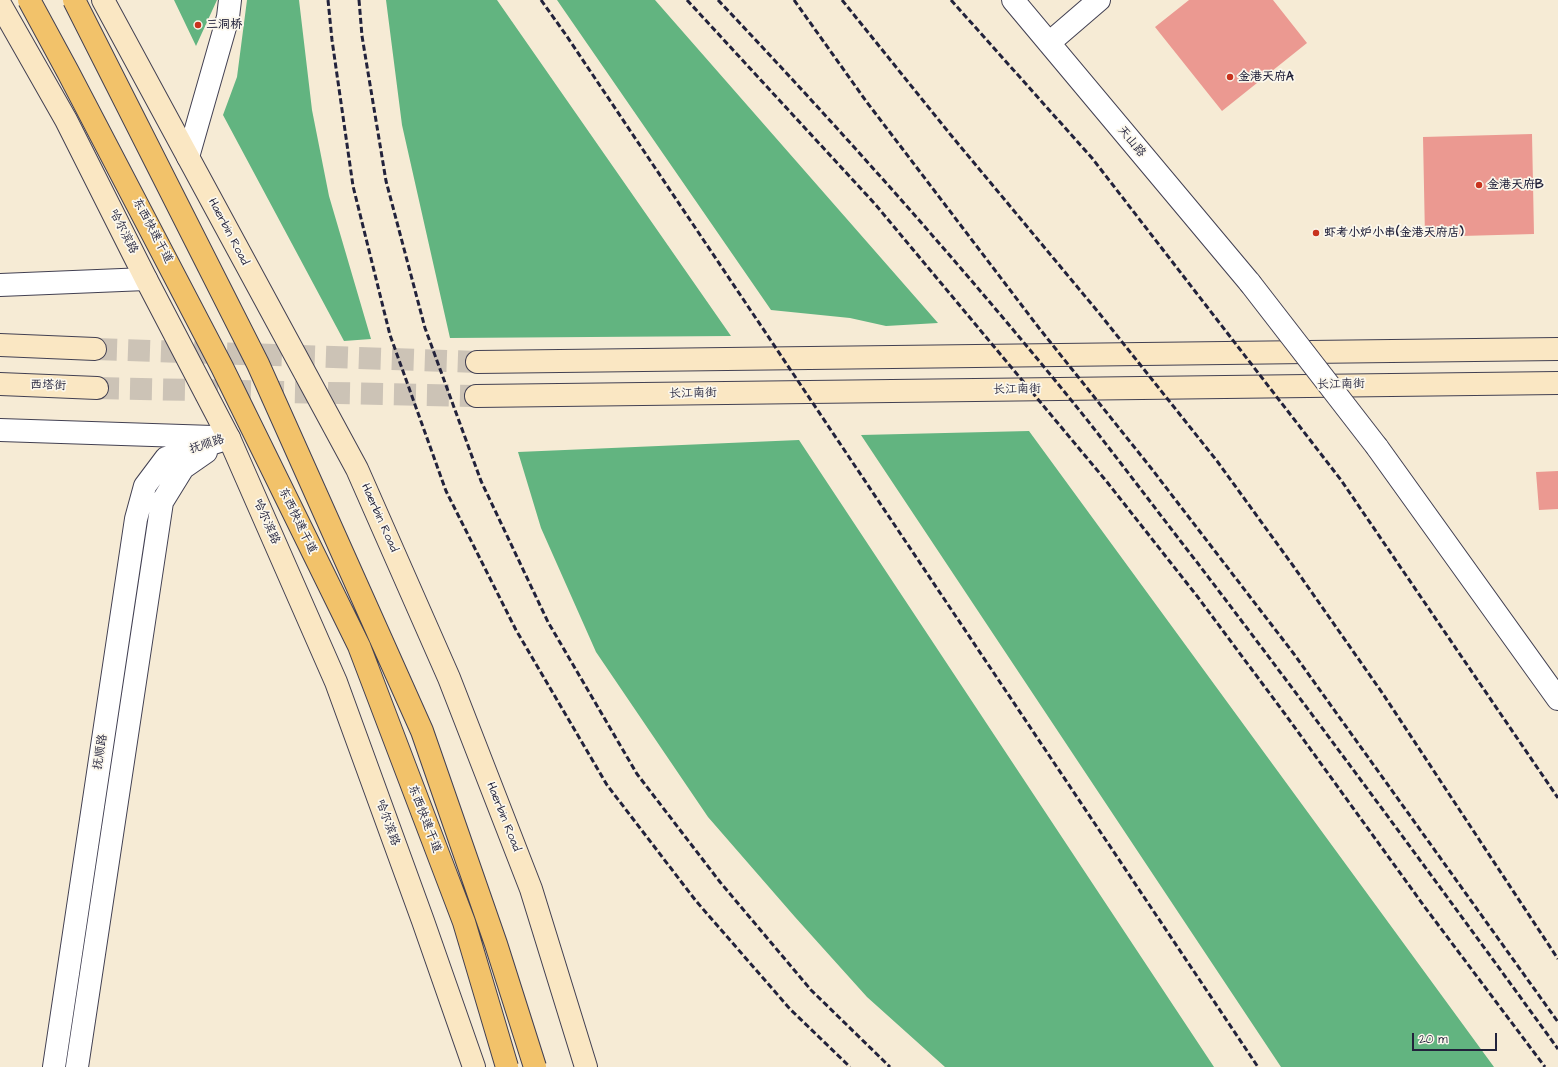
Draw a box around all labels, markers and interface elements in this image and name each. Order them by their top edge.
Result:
place label: 三洞桥 [206,18,242,32]
marker: 三洞桥 [193,20,203,30]
place label: 金港天府A [1238,70,1294,84]
marker: 金港天府A [1225,72,1235,82]
street label: 天山路 [1114,124,1148,160]
place label: 金港天府B [1487,178,1544,192]
marker: 金港天府B [1474,180,1484,190]
street label: 东西快速干道 [129,196,175,266]
street label: Haerbin Road [204,196,252,268]
street label: 哈尔滨路 [106,207,140,257]
place label: 虾考小炉小串(金港天府店) [1324,226,1464,240]
marker: 虾考小炉小串(金港天府店) [1311,228,1321,238]
street label: 长江南街 [1317,377,1365,393]
street label: 西塔街 [30,378,66,394]
street label: 长江南街 [993,382,1041,398]
street label: 长江南街 [669,386,717,402]
street label: 抚顺路 [188,433,226,457]
street label: Haerbin Road [357,482,401,554]
street label: 东西快速干道 [275,485,319,557]
street label: 哈尔滨路 [250,497,282,547]
street label: 抚顺路 [91,733,111,771]
street label: Haerbin Road [483,780,523,854]
street label: 东西快速干道 [404,783,444,855]
street label: 哈尔滨路 [372,798,402,848]
scale bar [1414,1025,1499,1051]
text: 20 m [1419,1031,1448,1048]

